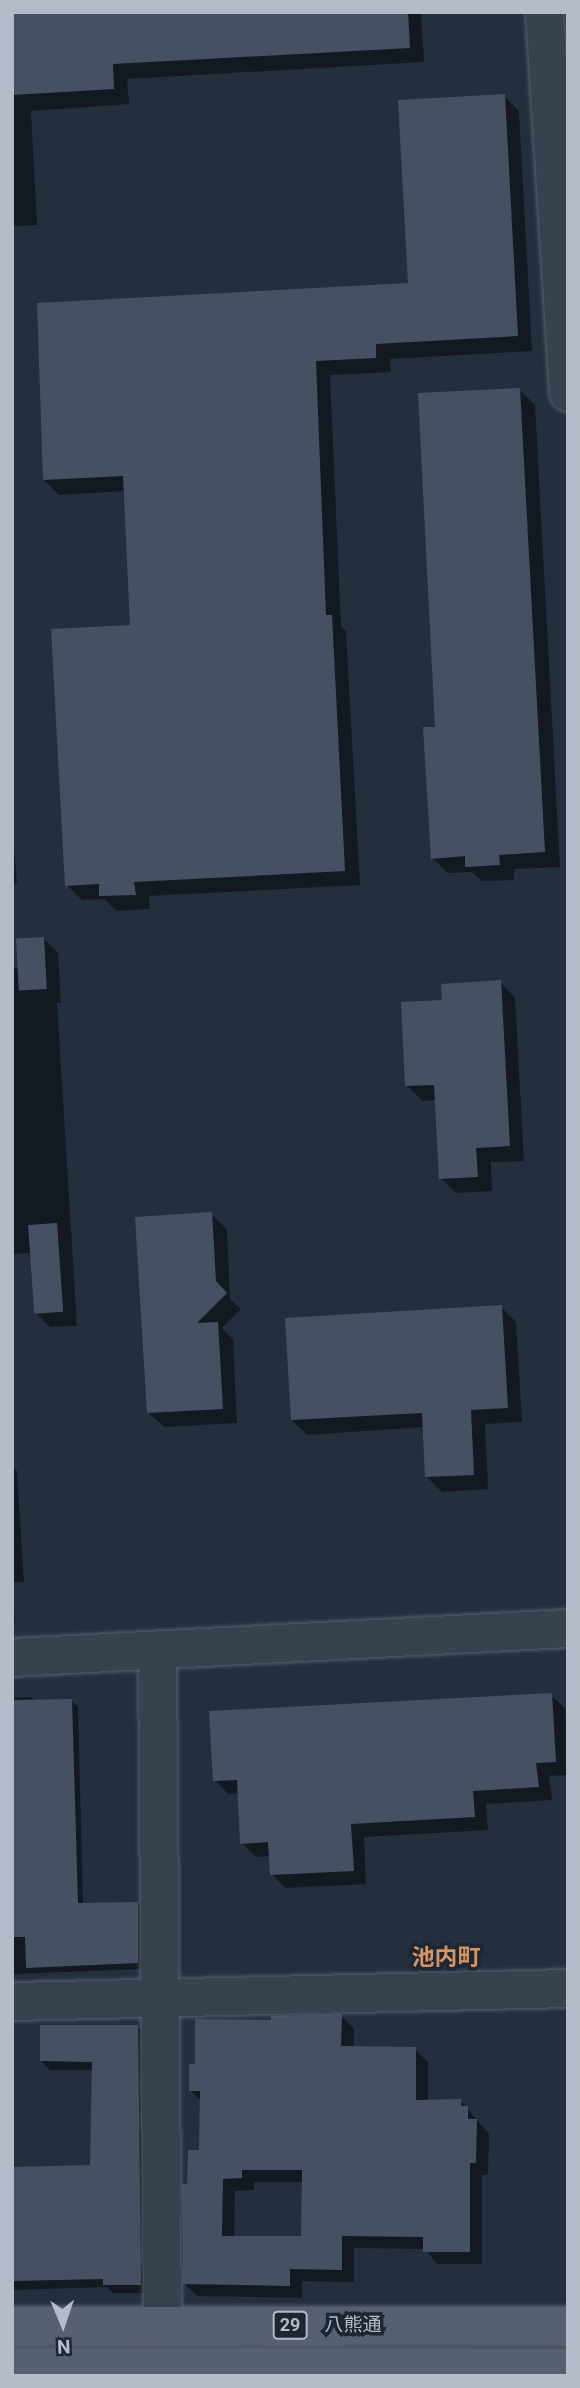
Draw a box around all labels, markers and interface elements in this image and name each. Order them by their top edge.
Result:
district label: 池内町 [412,1944,480,1972]
north arrow [28,2290,98,2360]
road number: 29 [272,2311,308,2340]
street label: 八熊通 [325,2314,381,2336]
text: N [57,2335,71,2358]

